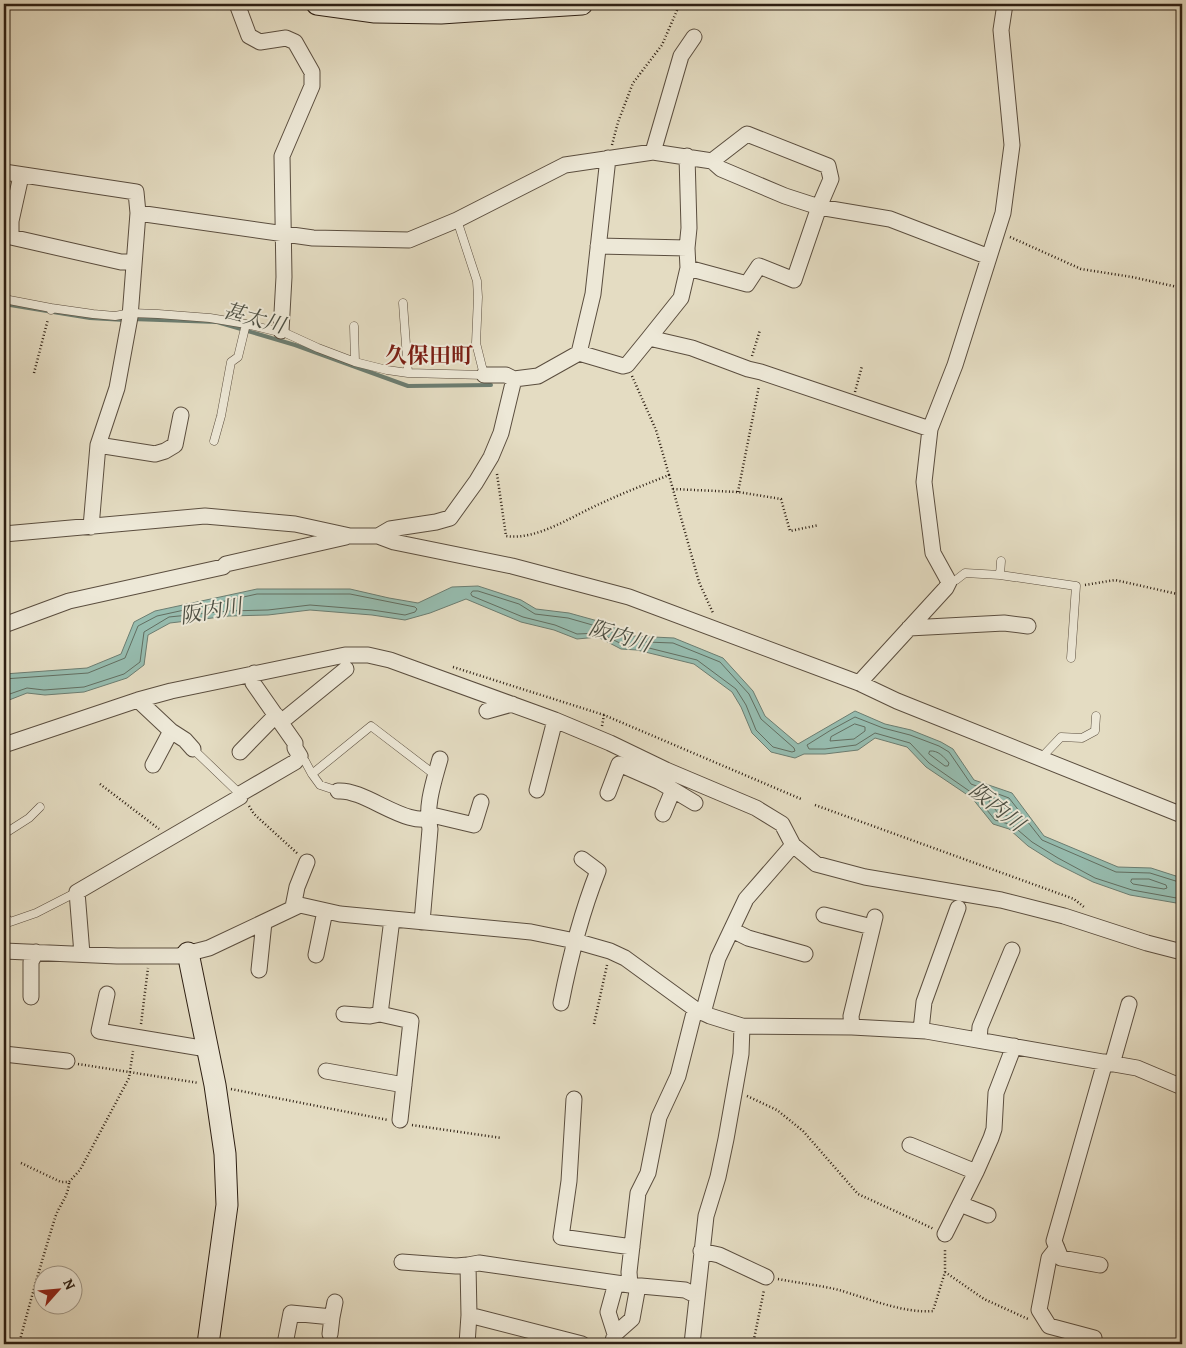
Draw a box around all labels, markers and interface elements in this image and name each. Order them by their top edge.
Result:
water label: 甚太川 [220,296,290,340]
district label: 久保田町 [385,341,473,371]
water label: 阪内川 [178,591,246,630]
water label: 阪内川 [586,613,656,659]
water label: 阪内川 [964,776,1032,839]
north arrow [32,1266,82,1316]
text: N [58,1275,80,1293]

